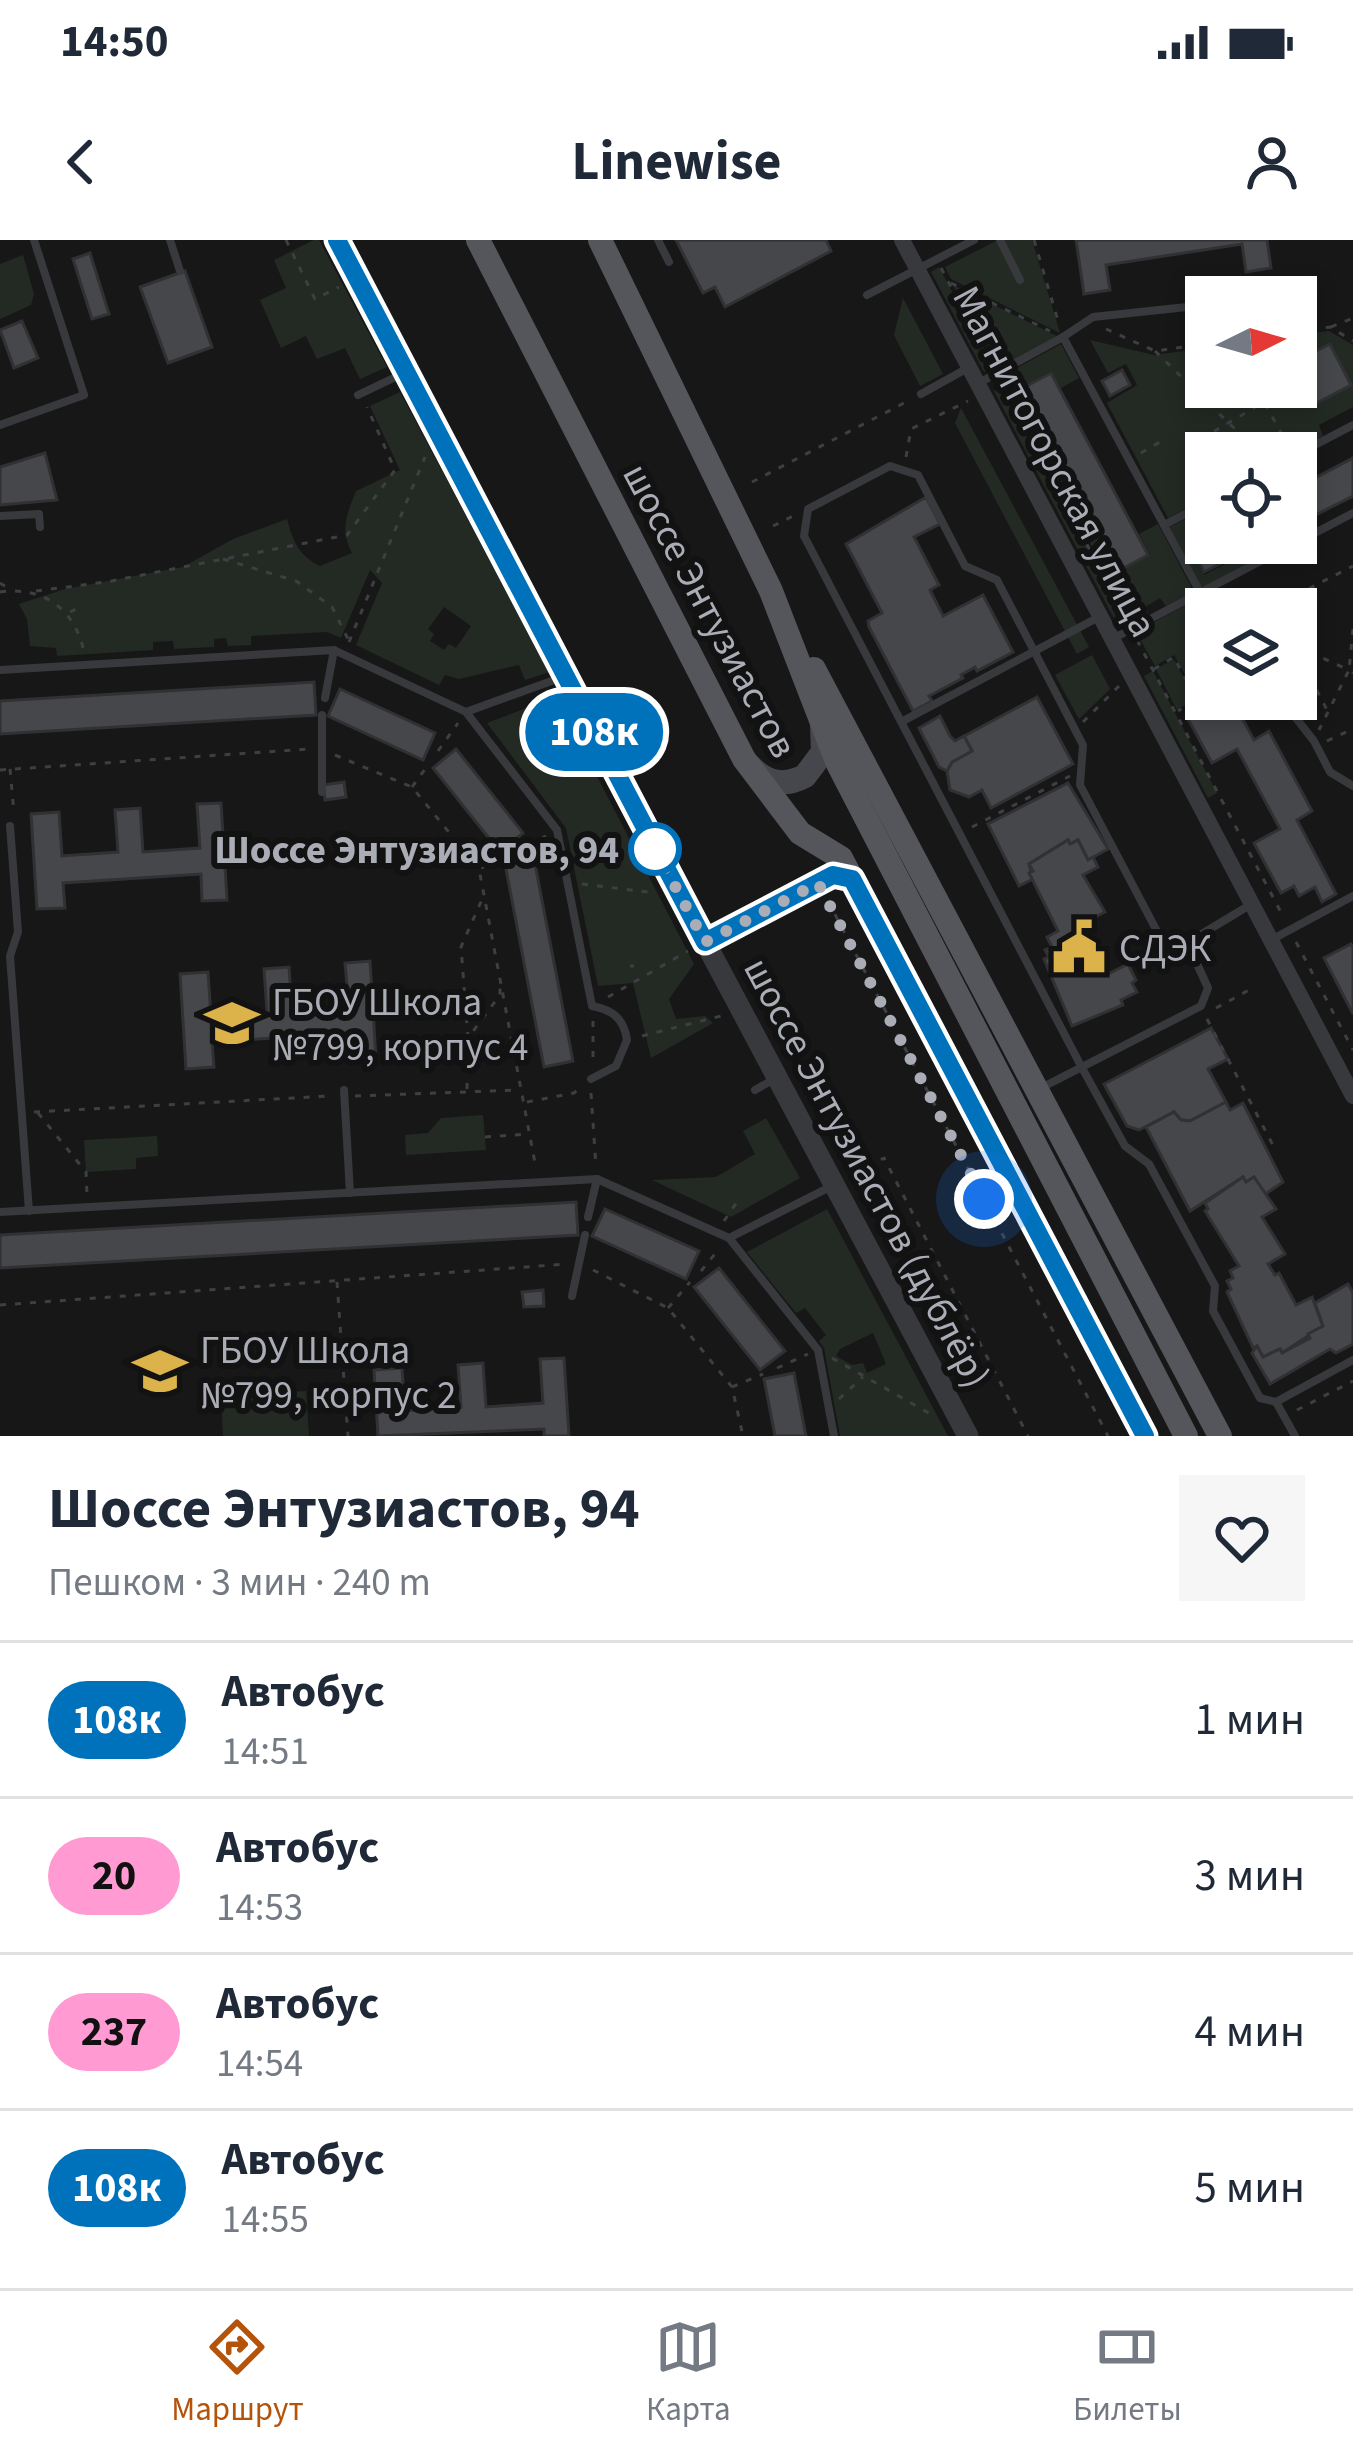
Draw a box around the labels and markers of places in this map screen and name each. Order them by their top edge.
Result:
place label: Шоссе Энтузиастов, 94 [214,823,619,879]
marker: Шоссе Энтузиастов, 94 [630,824,680,874]
public building icon: СДЭК [1050,918,1108,976]
place label: СДЭК [1119,921,1211,977]
place label: ГБОУ Школа №799, корпус 4 [272,975,529,1076]
school or university icon: ГБОУ Школа №799, корпус 4 [203,994,261,1052]
place label: ГБОУ Школа №799, корпус 2 [200,1323,457,1424]
school or university icon: ГБОУ Школа №799, корпус 2 [131,1342,189,1400]

